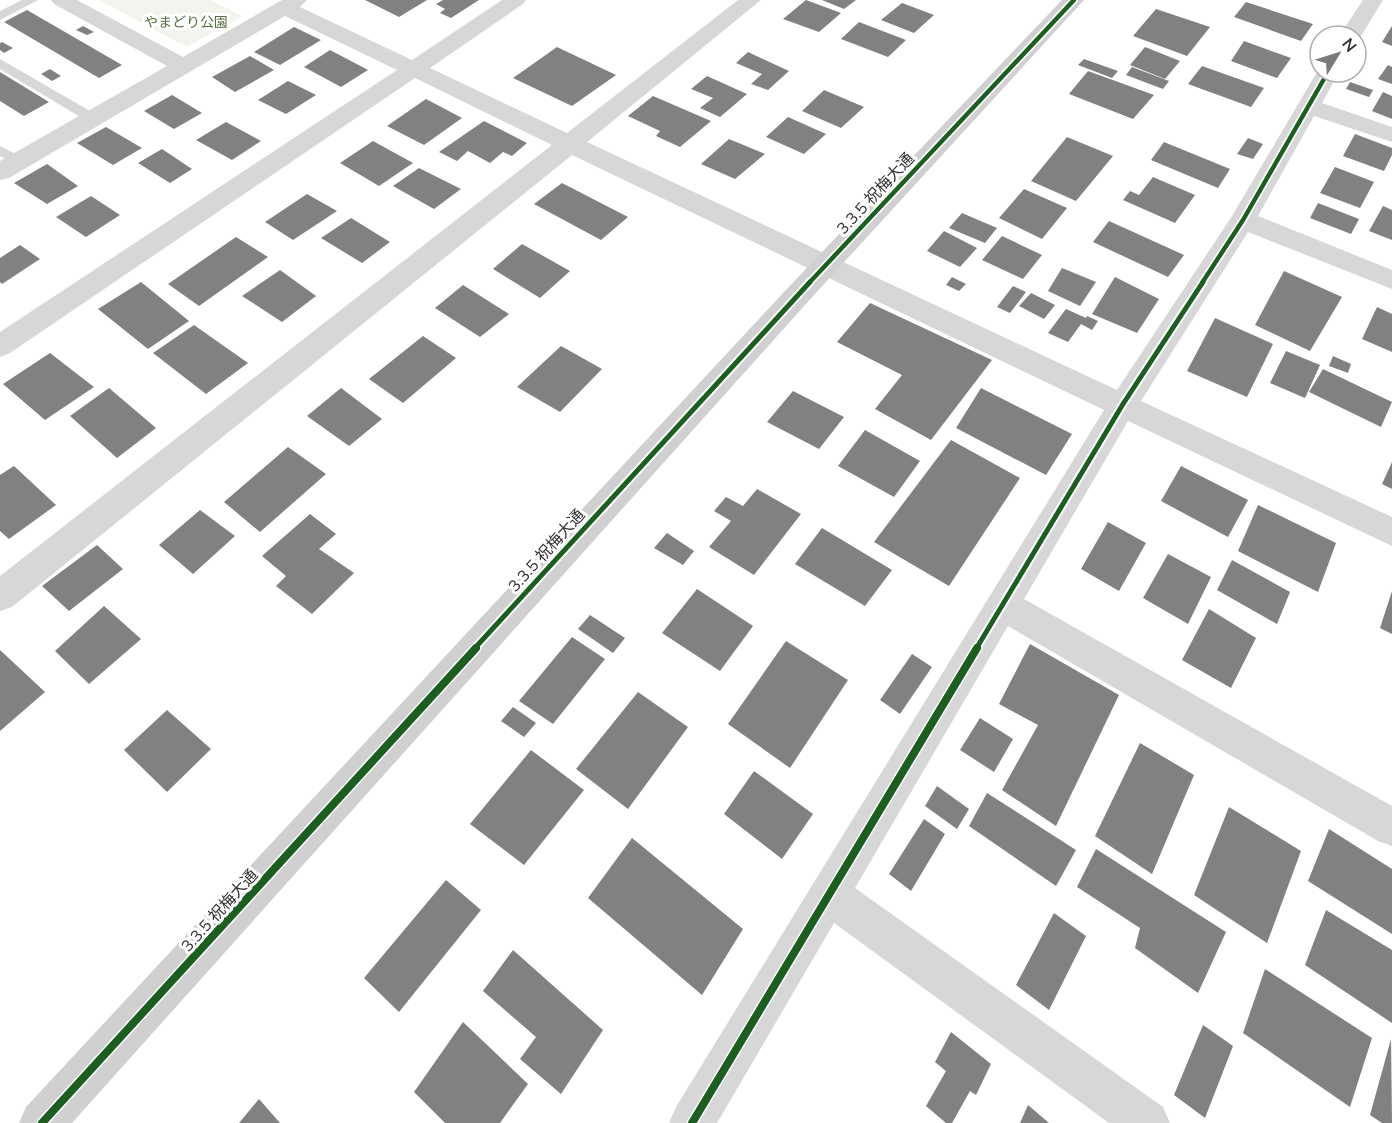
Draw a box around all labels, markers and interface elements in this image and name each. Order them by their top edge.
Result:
park label: やまどり公園 [144,13,228,31]
north arrow [1308,24,1368,84]
text: N [1338,34,1361,56]
street label: 3.3.5 祝梅大通 [832,148,918,238]
street label: 3.3.5 祝梅大通 [504,505,588,595]
street label: 3.3.5 祝梅大通 [177,865,261,955]

